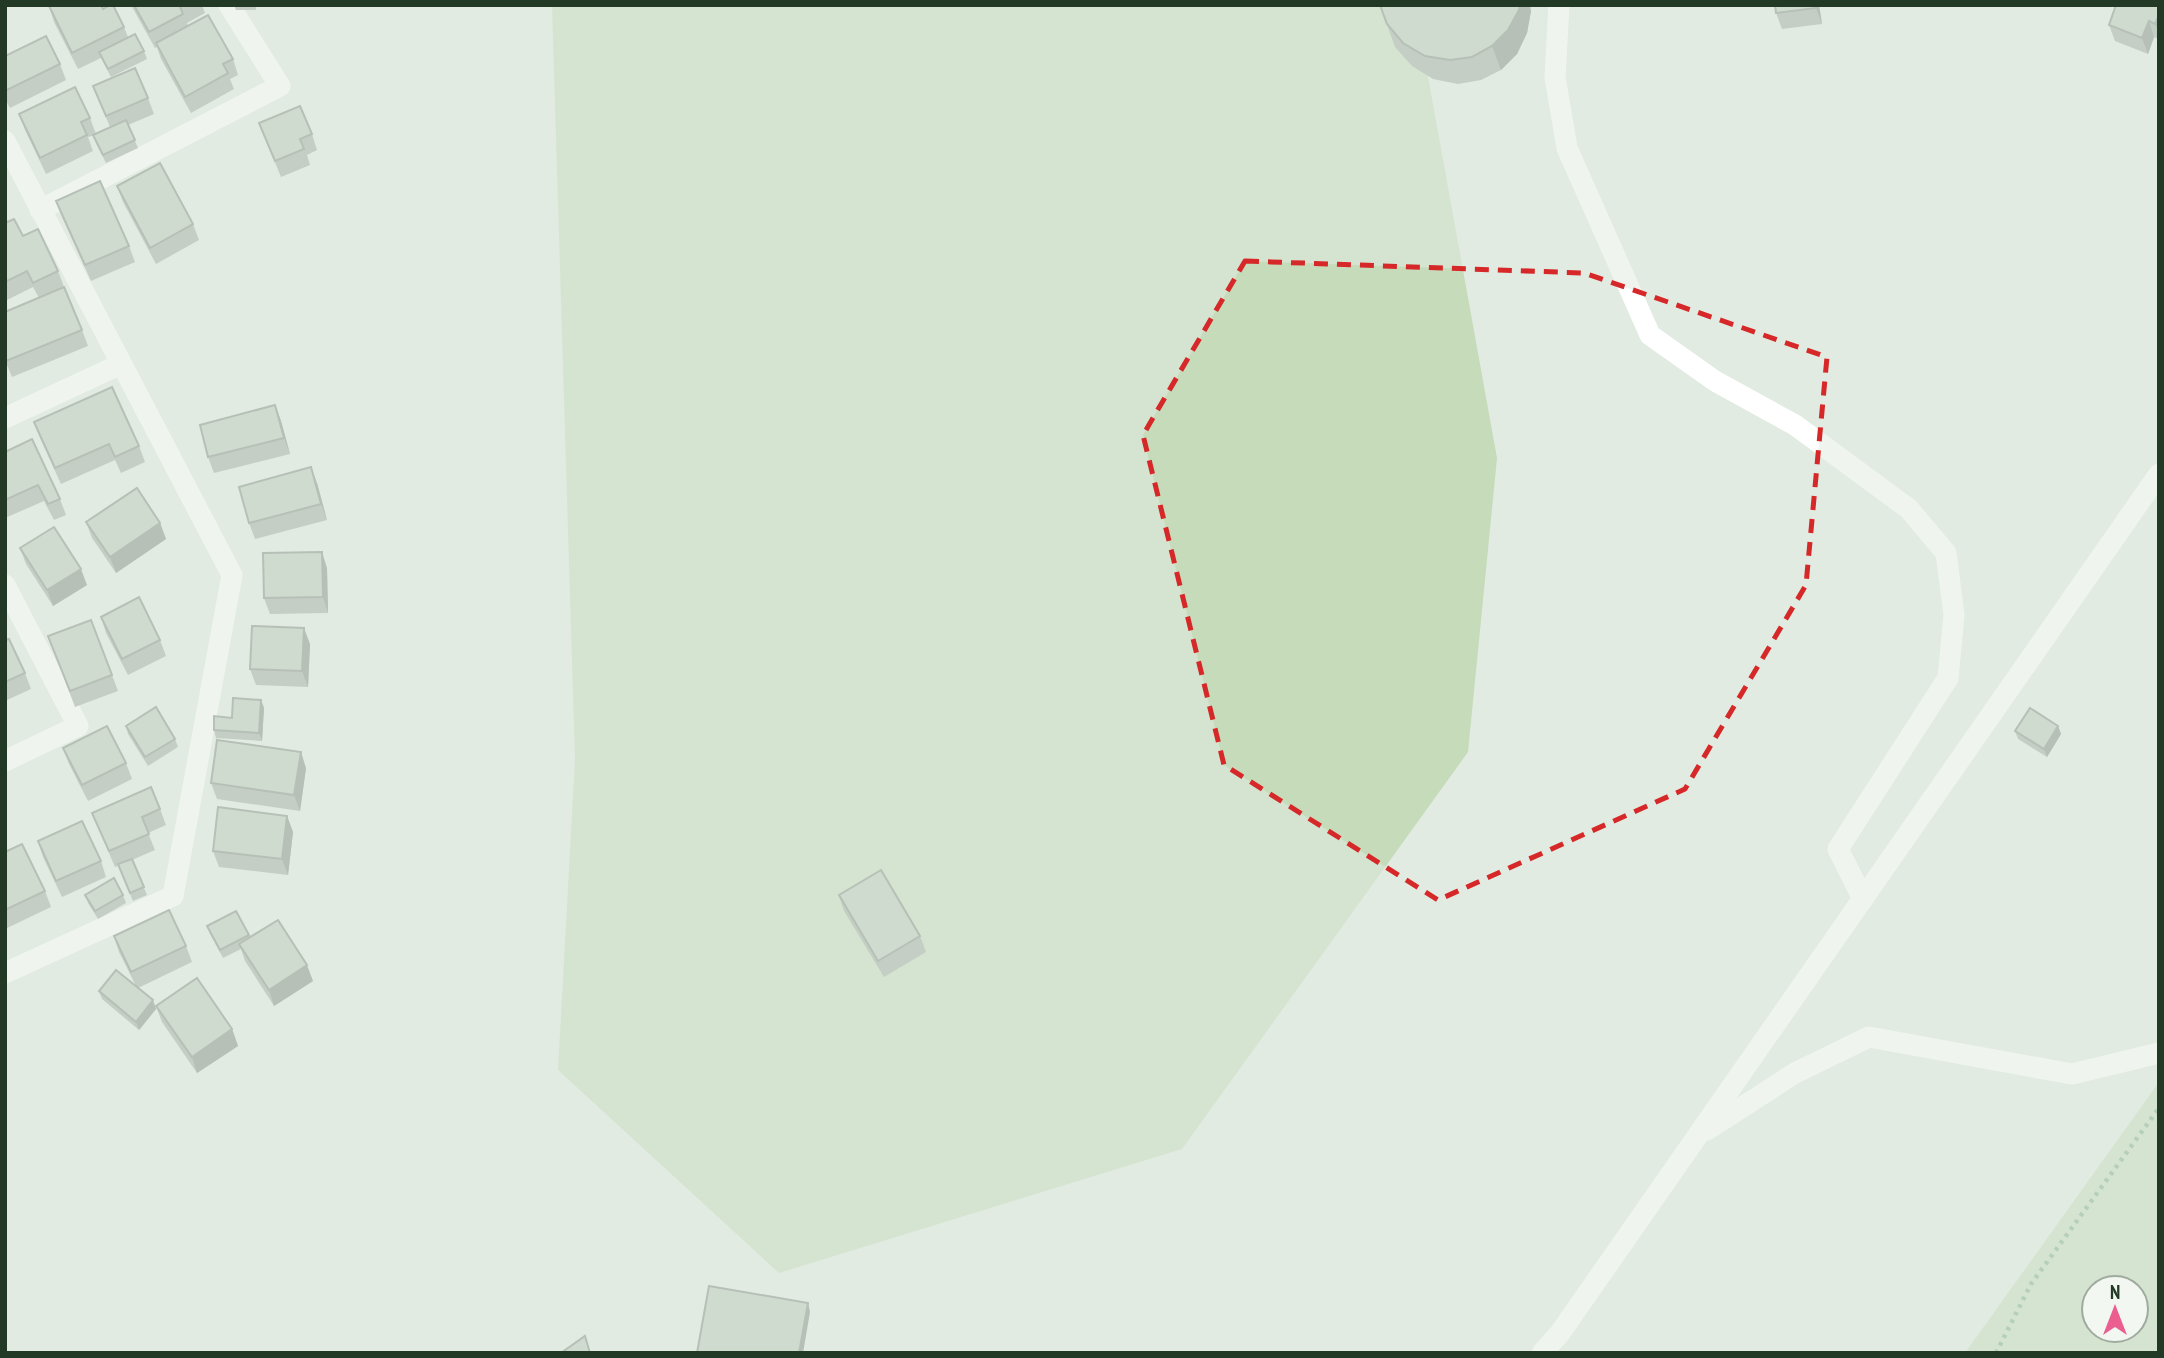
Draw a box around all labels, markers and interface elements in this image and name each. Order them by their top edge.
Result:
north arrow [2080,1274,2150,1344]
text: N [2110,1280,2120,1304]

